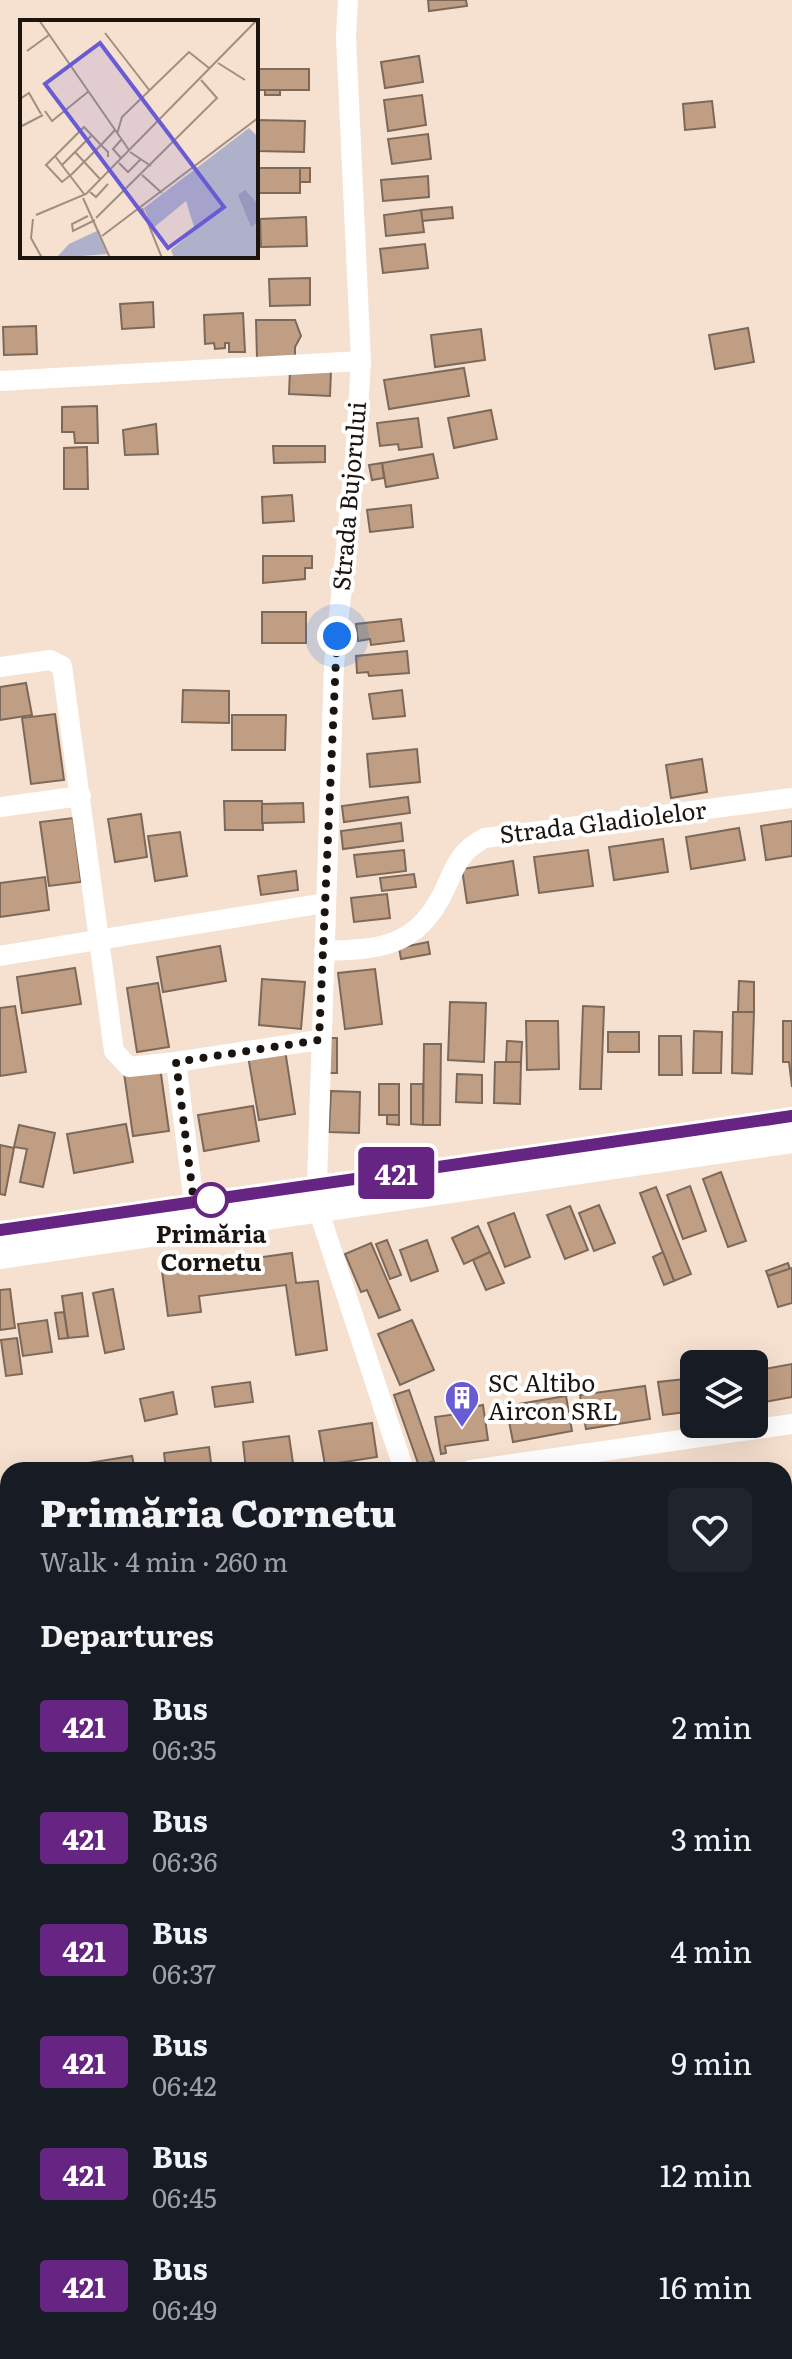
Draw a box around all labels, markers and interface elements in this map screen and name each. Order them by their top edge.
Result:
inset map [20,20,258,258]
street label: Strada Bujorului [322,400,373,592]
your location [317,616,357,656]
street label: Strada Gladiolelor [497,790,709,851]
line badge: 421 [350,1147,442,1199]
text: 421 [374,1152,418,1194]
marker: Primăria Cornetu [194,1183,228,1217]
place label: Primăria Cornetu [156,1215,266,1278]
map controls [680,1350,768,1438]
button: layers [680,1350,768,1438]
place label: SC Altibo Aircon SRL [488,1364,618,1427]
building icon: SC Altibo Aircon SRL [443,1379,481,1429]
text: Primăria Cornetu [40,1482,396,1539]
button: heart [668,1488,752,1572]
text: Walk · 4 min · 260 m [40,1541,288,1580]
text: Departures [40,1612,214,1656]
text: Bus [152,1685,208,1729]
text: 2 min [672,1704,752,1748]
text: 421 [62,1705,106,1747]
text: 06:35 [152,1729,217,1768]
text: Bus [152,1797,208,1841]
text: 3 min [671,1816,752,1860]
text: 421 [62,1817,106,1859]
text: 06:36 [152,1841,217,1880]
text: Bus [152,1909,208,1953]
text: 4 min [671,1928,752,1972]
text: 421 [62,1929,106,1971]
text: 06:37 [152,1953,216,1992]
text: Bus [152,2021,208,2065]
text: 9 min [671,2040,752,2084]
text: 421 [62,2041,106,2083]
text: 06:42 [152,2065,217,2104]
text: Bus [152,2133,208,2177]
text: 12 min [660,2152,752,2196]
text: 421 [62,2153,106,2195]
text: 06:45 [152,2177,217,2216]
text: Bus [152,2245,208,2289]
text: 16 min [659,2264,752,2308]
text: 421 [62,2265,106,2307]
text: 06:49 [152,2289,217,2328]

